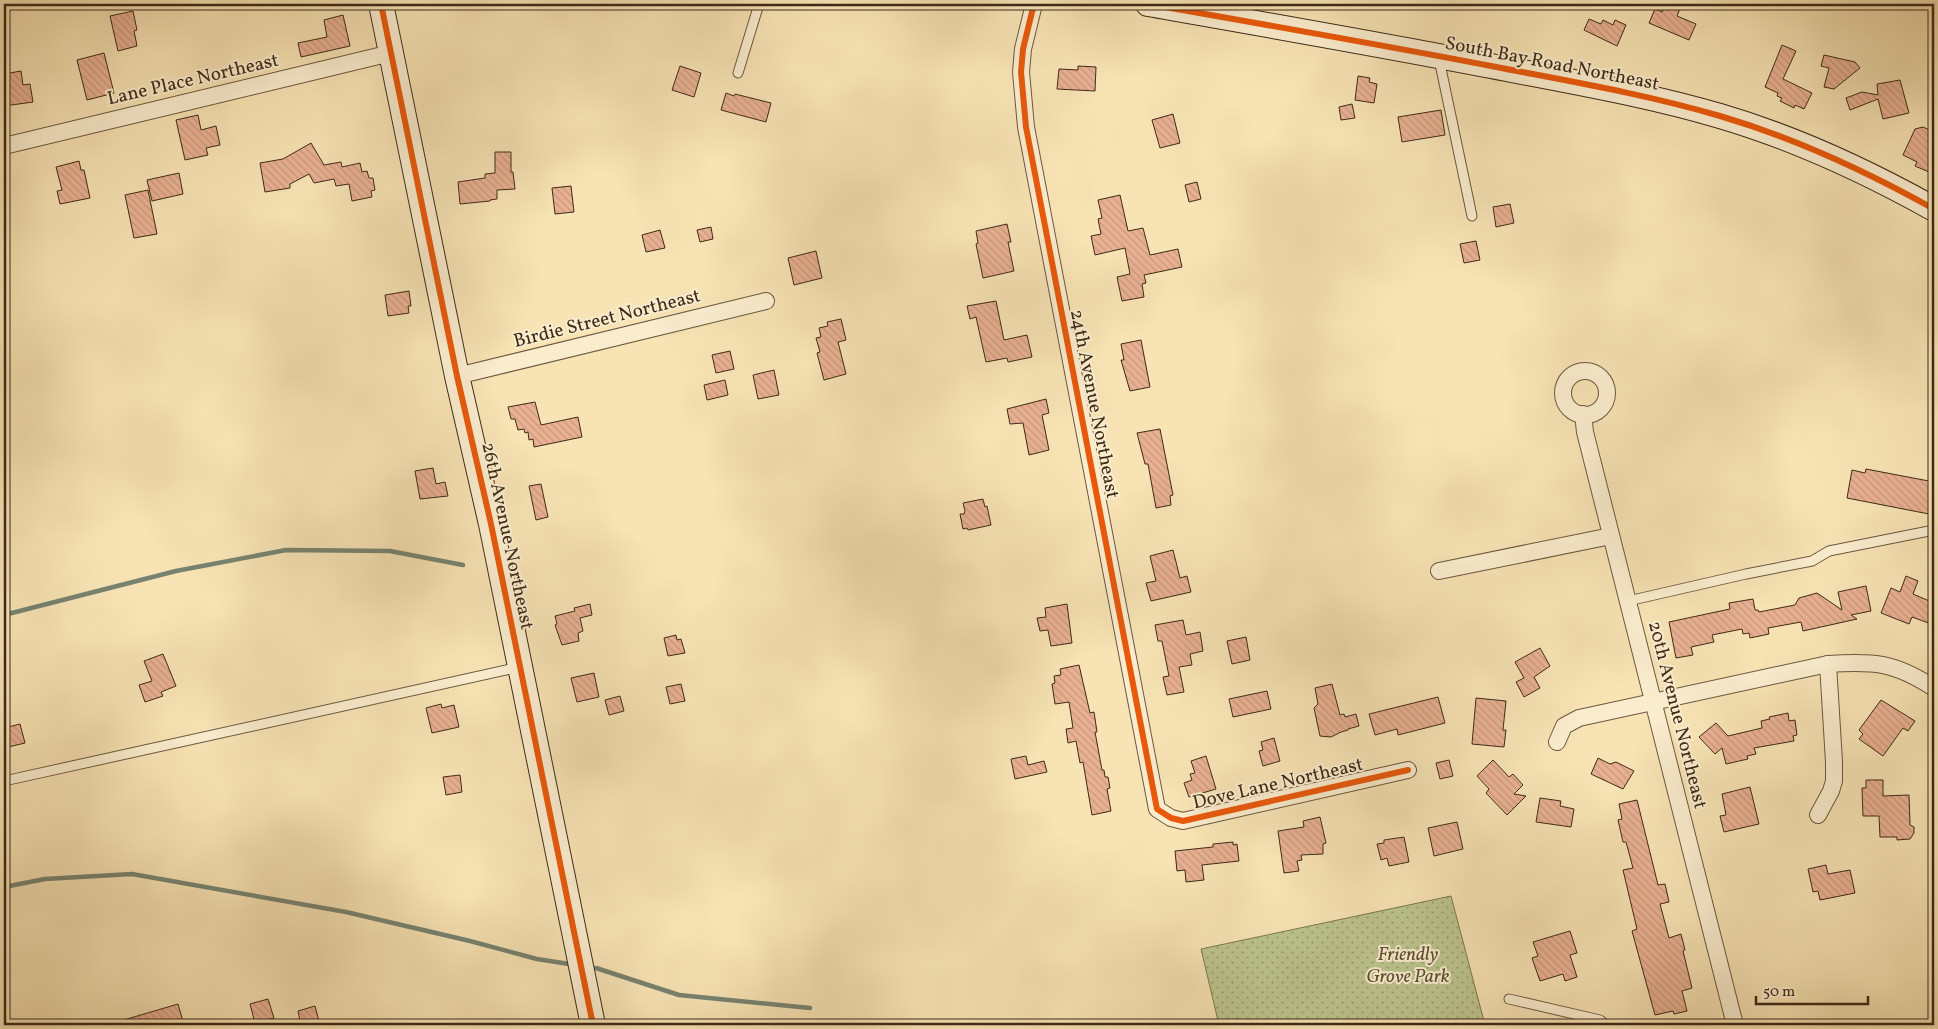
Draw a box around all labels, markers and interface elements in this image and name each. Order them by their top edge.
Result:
street label: South Bay Road Northeast [1443,30,1662,98]
street label: Lane Place Northeast [105,48,282,112]
street label: Birdie Street Northeast [511,283,704,355]
street label: 24th Avenue Northeast [1063,307,1125,501]
street label: 26th Avenue Northeast [474,440,540,632]
street label: 20th Avenue Northeast [1641,618,1713,812]
street label: Dove Lane Northeast [1190,752,1366,816]
park label: Friendly Grove Park [1366,942,1450,990]
scale bar [1756,974,1868,1006]
text: 50 m [1763,982,1795,1003]

